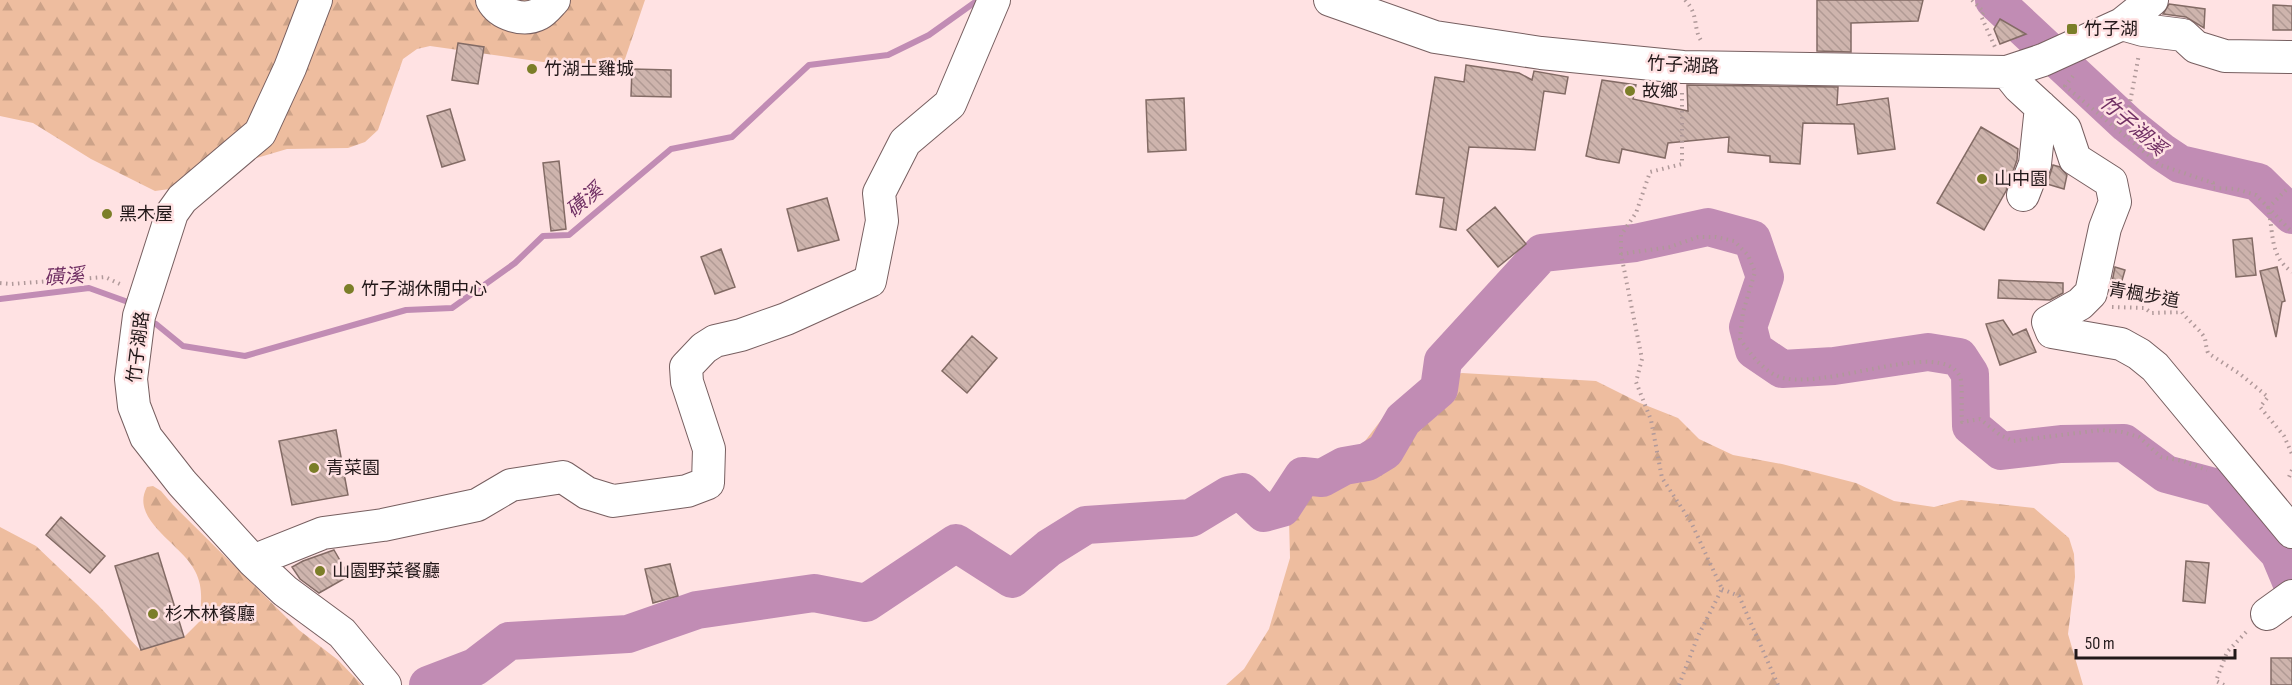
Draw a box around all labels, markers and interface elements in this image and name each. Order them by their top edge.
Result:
place label: 竹子湖 [2084,19,2138,40]
marker: 竹子湖 [2065,22,2079,36]
street label: 竹子湖路 [1646,53,1719,78]
place label: 竹湖土雞城 [544,59,634,80]
marker: 竹湖土雞城 [525,62,539,76]
place label: 故鄉 [1642,81,1678,102]
marker: 故鄉 [1623,84,1637,98]
water label: 竹子湖溪 [2094,90,2173,163]
place label: 山中園 [1994,169,2048,190]
marker: 山中園 [1975,172,1989,186]
water label: 磺溪 [562,177,610,223]
place label: 黑木屋 [119,204,173,225]
marker: 黑木屋 [100,207,114,221]
water label: 磺溪 [43,263,88,290]
place label: 竹子湖休閒中心 [361,279,487,300]
street label: 青楓步道 [2107,279,2181,312]
marker: 竹子湖休閒中心 [342,282,356,296]
street label: 竹子湖路 [124,310,153,384]
place label: 青菜園 [326,458,380,479]
marker: 青菜園 [307,461,321,475]
place label: 山園野菜餐廳 [332,561,440,582]
marker: 山園野菜餐廳 [313,564,327,578]
place label: 杉木林餐廳 [165,604,255,625]
marker: 杉木林餐廳 [146,607,160,621]
scale bar [2076,622,2235,660]
text: 50 m [2085,633,2115,654]

